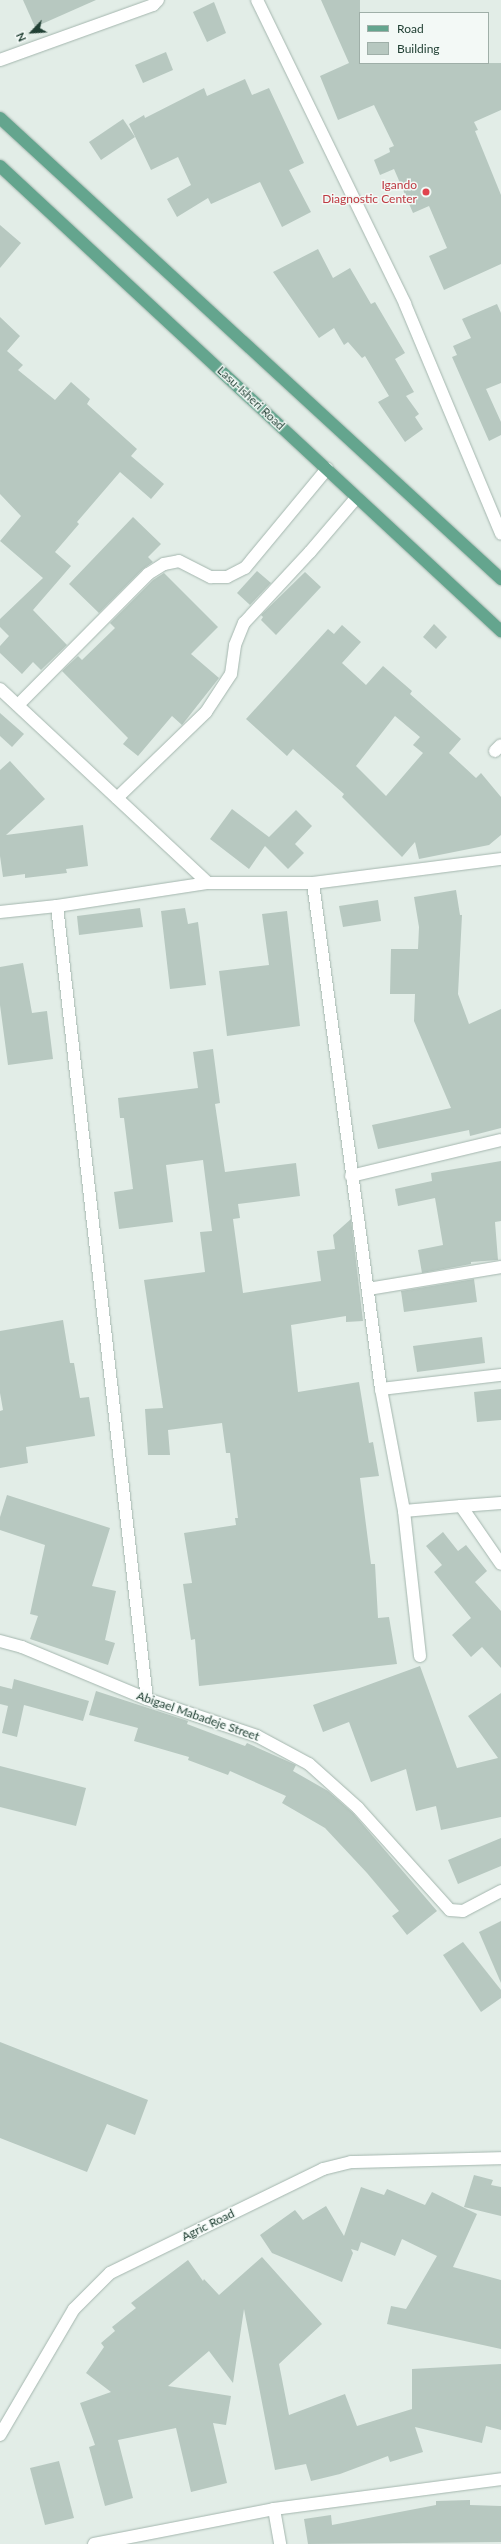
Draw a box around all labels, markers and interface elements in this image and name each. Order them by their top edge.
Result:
north arrow [12,12,52,52]
legend [359,12,489,64]
text: Road [397,21,424,36]
text: N [13,31,28,44]
text: Building [397,41,440,56]
place label: Igando Diagnostic Center [322,178,417,206]
marker: Igando Diagnostic Center [420,186,432,198]
street label: Lasu-Isheri Road [214,363,288,433]
street label: Abigael Mabadeje Street [135,1688,261,1744]
street label: Agric Road [179,2206,237,2244]

